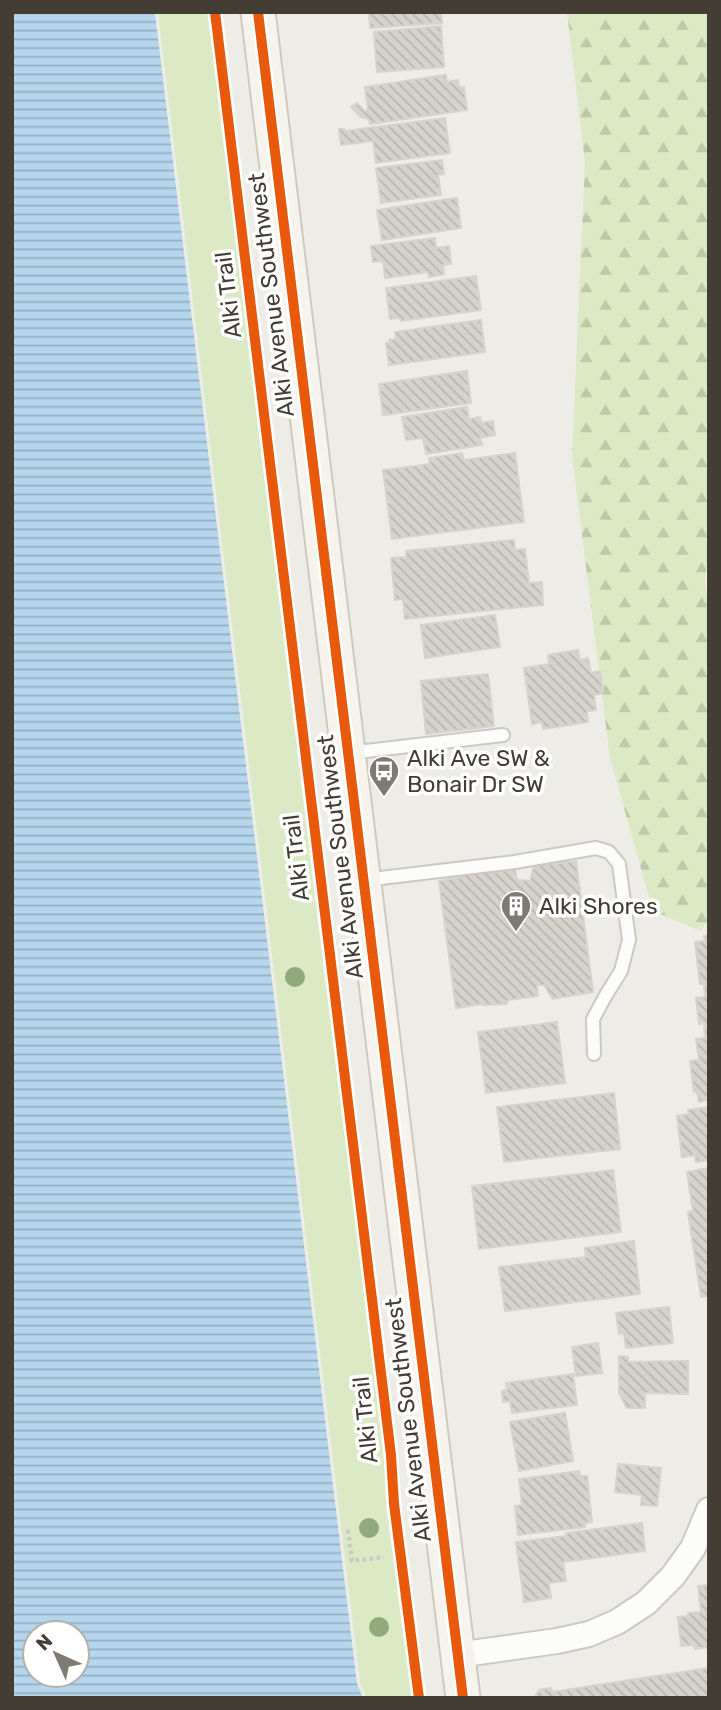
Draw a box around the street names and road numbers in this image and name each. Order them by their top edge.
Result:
street label: Alki Avenue Southwest [242,171,300,419]
street label: Alki Trail [209,250,247,340]
street label: Alki Avenue Southwest [311,733,369,981]
street label: Alki Trail [277,813,315,903]
street label: Alki Avenue Southwest [379,1296,437,1544]
street label: Alki Trail [347,1375,383,1465]

